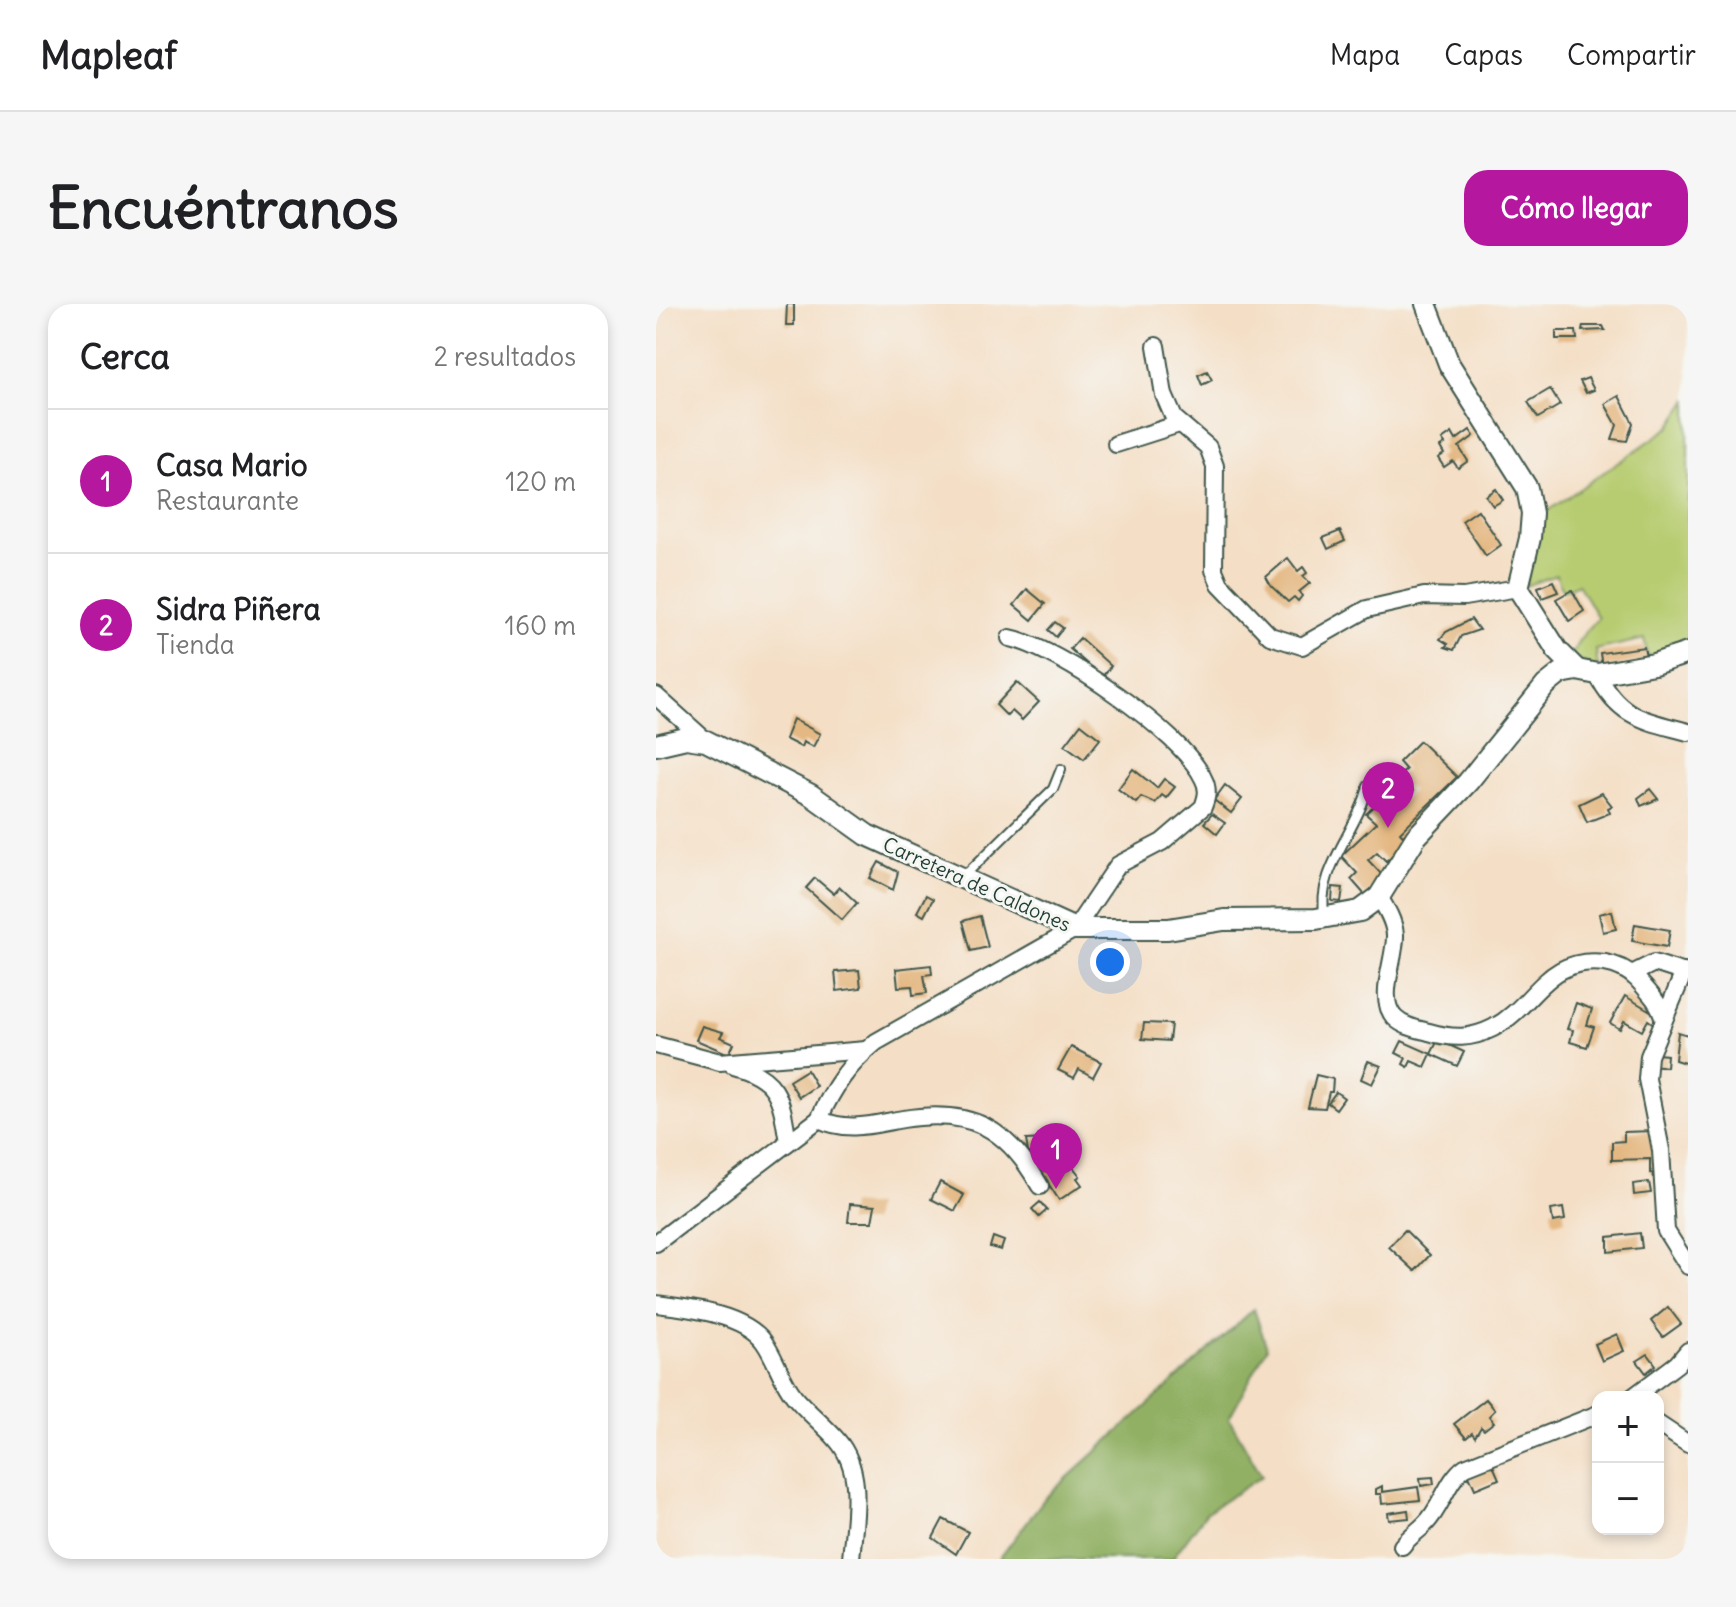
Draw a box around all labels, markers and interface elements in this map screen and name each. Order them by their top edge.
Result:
text: Mapleaf [40,32,177,79]
text: Mapa [1330,37,1400,73]
text: Capas [1444,37,1523,73]
text: Compartir [1567,37,1696,73]
button: Cómo llegar [1464,170,1688,246]
text: Encuéntranos [48,173,399,243]
text: Cerca [80,335,170,378]
text: 2 resultados [434,340,576,373]
text: Casa Mario [156,446,308,484]
text: 1 [101,465,111,498]
text: 120 m [505,465,576,498]
text: Restaurante [156,484,299,517]
text: Sidra Piñera [156,590,321,628]
text: 2 [99,609,113,642]
text: 160 m [505,609,576,642]
text: Tienda [156,628,235,661]
pin: 2 [1362,762,1414,828]
street label: Carretera de Caldones [879,831,1075,937]
your location [1090,942,1130,982]
pin: 1 [1030,1123,1082,1189]
map controls [1592,1391,1664,1535]
button: + [1592,1391,1664,1463]
button: − [1592,1463,1664,1535]

